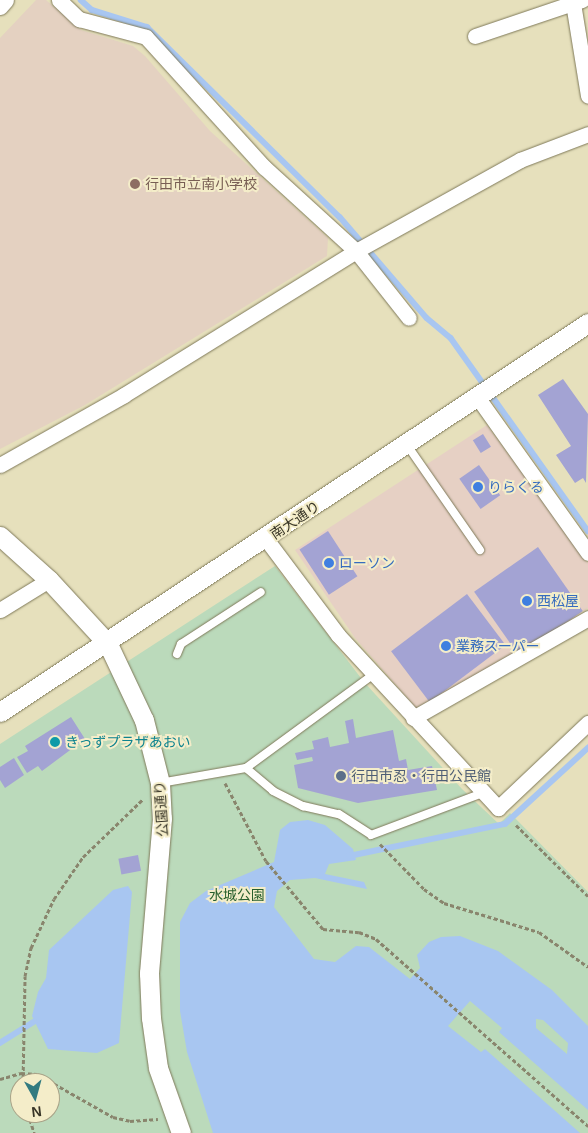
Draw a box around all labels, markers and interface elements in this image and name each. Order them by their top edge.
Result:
place label: 行田市立南小学校 [145,176,257,192]
marker: 行田市立南小学校 [129,178,141,190]
place label: りらくる [488,479,544,495]
marker: りらくる [472,481,484,493]
street label: 南大通り [267,497,323,543]
place label: ローソン [339,555,395,571]
marker: ローソン [323,557,335,569]
place label: 西松屋 [537,593,579,609]
marker: 西松屋 [521,595,533,607]
place label: 業務スーパー [456,638,540,654]
marker: 業務スーパー [440,640,452,652]
place label: きっずプラザあおい [65,734,191,750]
marker: きっずプラザあおい [49,736,61,748]
place label: 行田市忍・行田公民館 [351,768,491,784]
marker: 行田市忍・行田公民館 [335,770,347,782]
street label: 公園通り [151,780,171,838]
park label: 水城公園 [209,887,265,903]
north arrow [10,1073,60,1123]
text: N [31,1103,43,1120]

